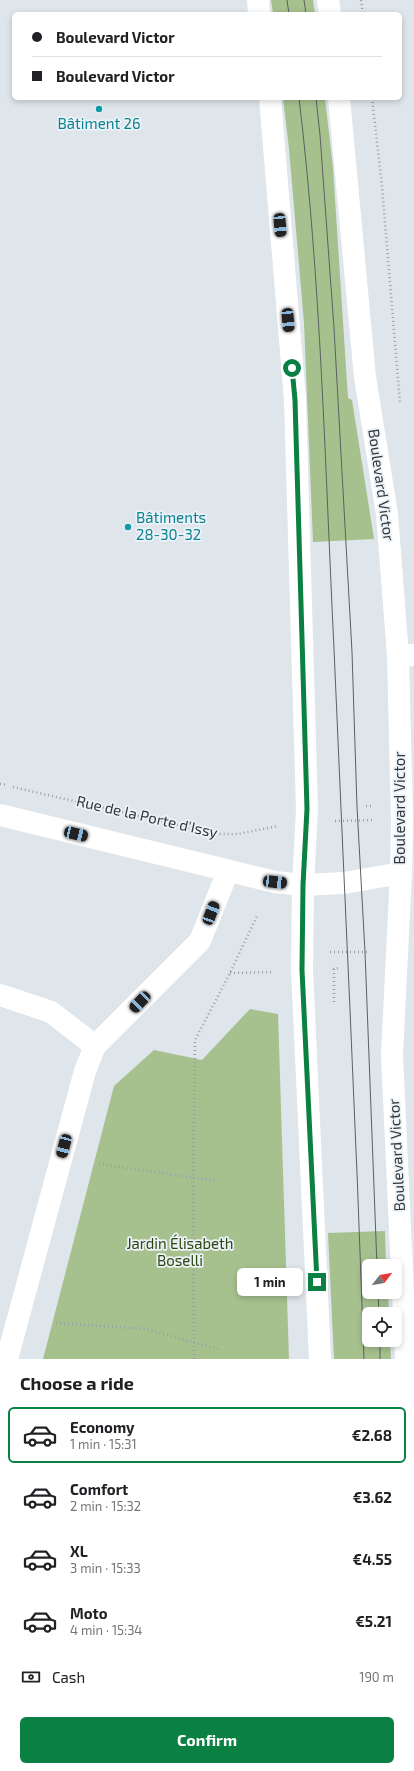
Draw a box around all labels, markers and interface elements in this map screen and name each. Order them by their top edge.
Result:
text: Boulevard Victor [56,28,175,46]
text: Boulevard Victor [56,67,175,85]
marker: Bâtiment 26 [94,104,104,114]
place label: Bâtiment 26 [58,114,140,132]
car [273,213,287,237]
car [281,308,295,332]
route start [283,359,301,377]
street label: Boulevard Victor [365,428,399,542]
place label: Bâtiments 28-30-32 [136,508,206,543]
marker: Bâtiments 28-30-32 [123,522,133,532]
street label: Boulevard Victor [390,752,408,864]
street label: Rue de la Porte d'Issy [75,791,220,841]
car [63,825,89,843]
car [262,875,288,889]
car [201,900,221,926]
car [127,989,153,1015]
street label: Boulevard Victor [384,1098,408,1212]
car [55,1133,73,1159]
park label: Jardin Élisabeth Boselli [126,1234,234,1269]
north arrow [362,1259,402,1299]
map controls [362,1259,402,1347]
callout: 1 min [237,1268,303,1296]
route end [308,1273,326,1291]
text: 1 min [254,1274,286,1290]
button: locate [362,1307,402,1347]
text: Choose a ride [20,1372,134,1394]
icon: car [22,1417,58,1453]
text: Economy [70,1418,135,1436]
text: €2.68 [352,1426,392,1444]
text: 1 min · 15:31 [70,1436,137,1452]
icon: car [22,1479,58,1515]
text: Comfort [70,1480,128,1498]
text: €3.62 [353,1488,392,1506]
text: 2 min · 15:32 [70,1498,141,1514]
icon: car [22,1541,58,1577]
text: XL [70,1542,88,1560]
text: €4.55 [353,1550,392,1568]
text: 3 min · 15:33 [70,1560,141,1576]
icon: car [22,1603,58,1639]
text: Moto [70,1604,108,1622]
text: €5.21 [355,1612,392,1630]
text: 4 min · 15:34 [70,1622,142,1638]
icon: cash [20,1666,42,1688]
text: Cash [52,1668,85,1686]
text: 190 m [359,1669,394,1685]
button: Confirm [20,1717,394,1763]

